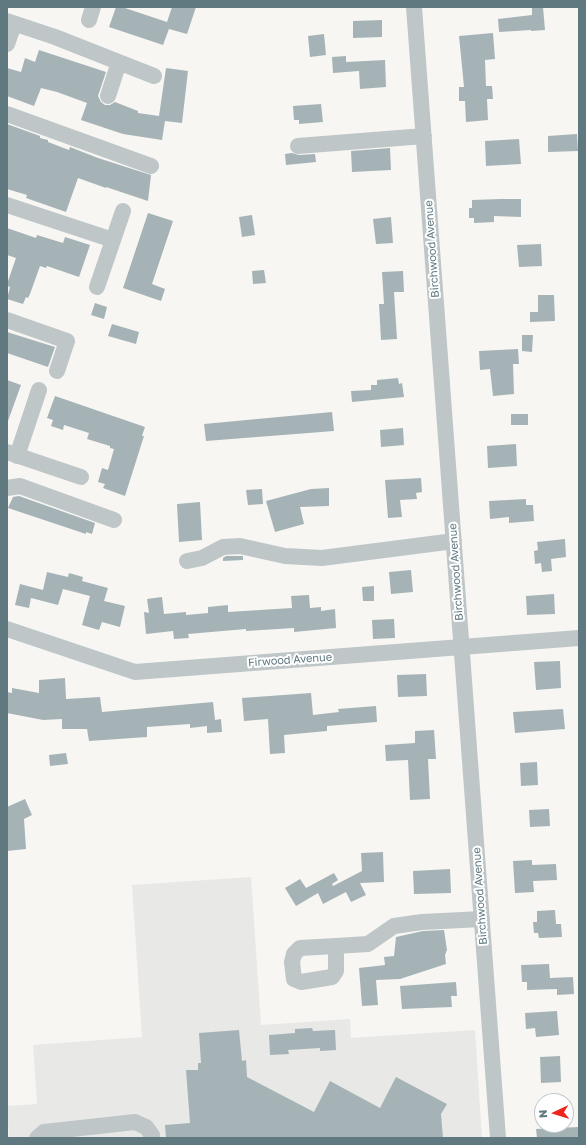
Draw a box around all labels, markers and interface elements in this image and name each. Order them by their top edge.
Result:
street label: Birchwood Avenue [422,200,442,298]
street label: Birchwood Avenue [446,523,466,621]
street label: Firwood Avenue [247,650,333,670]
street label: Birchwood Avenue [470,847,490,945]
north arrow [534,1093,574,1133]
text: N [536,1109,549,1118]

